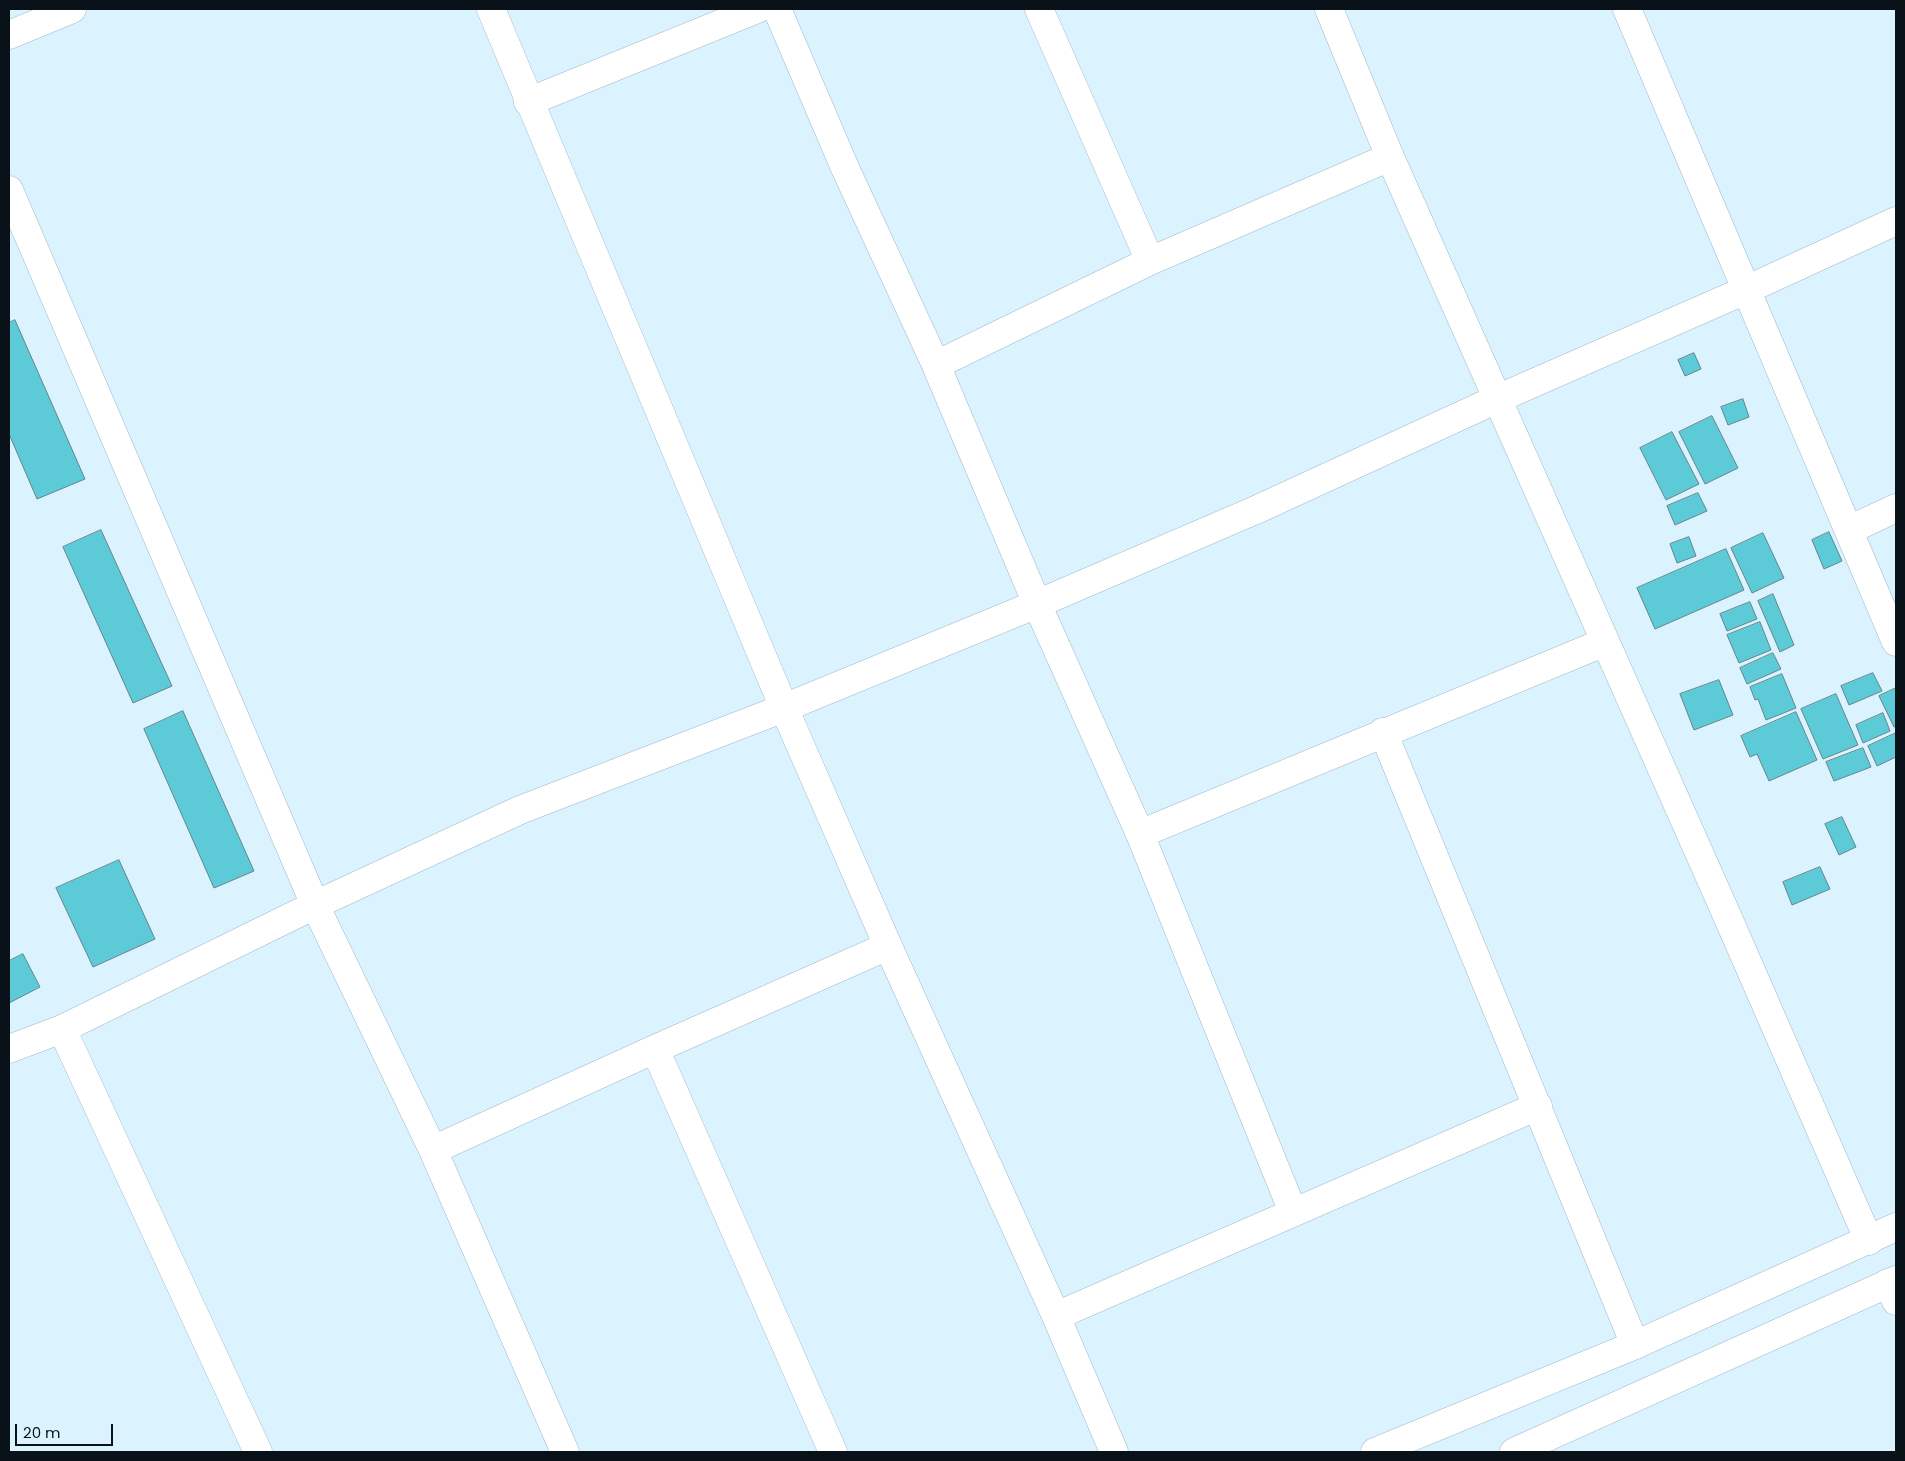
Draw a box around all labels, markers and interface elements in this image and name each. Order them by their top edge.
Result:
scale bar [18,1414,115,1446]
text: 20 m [23,1422,61,1443]

